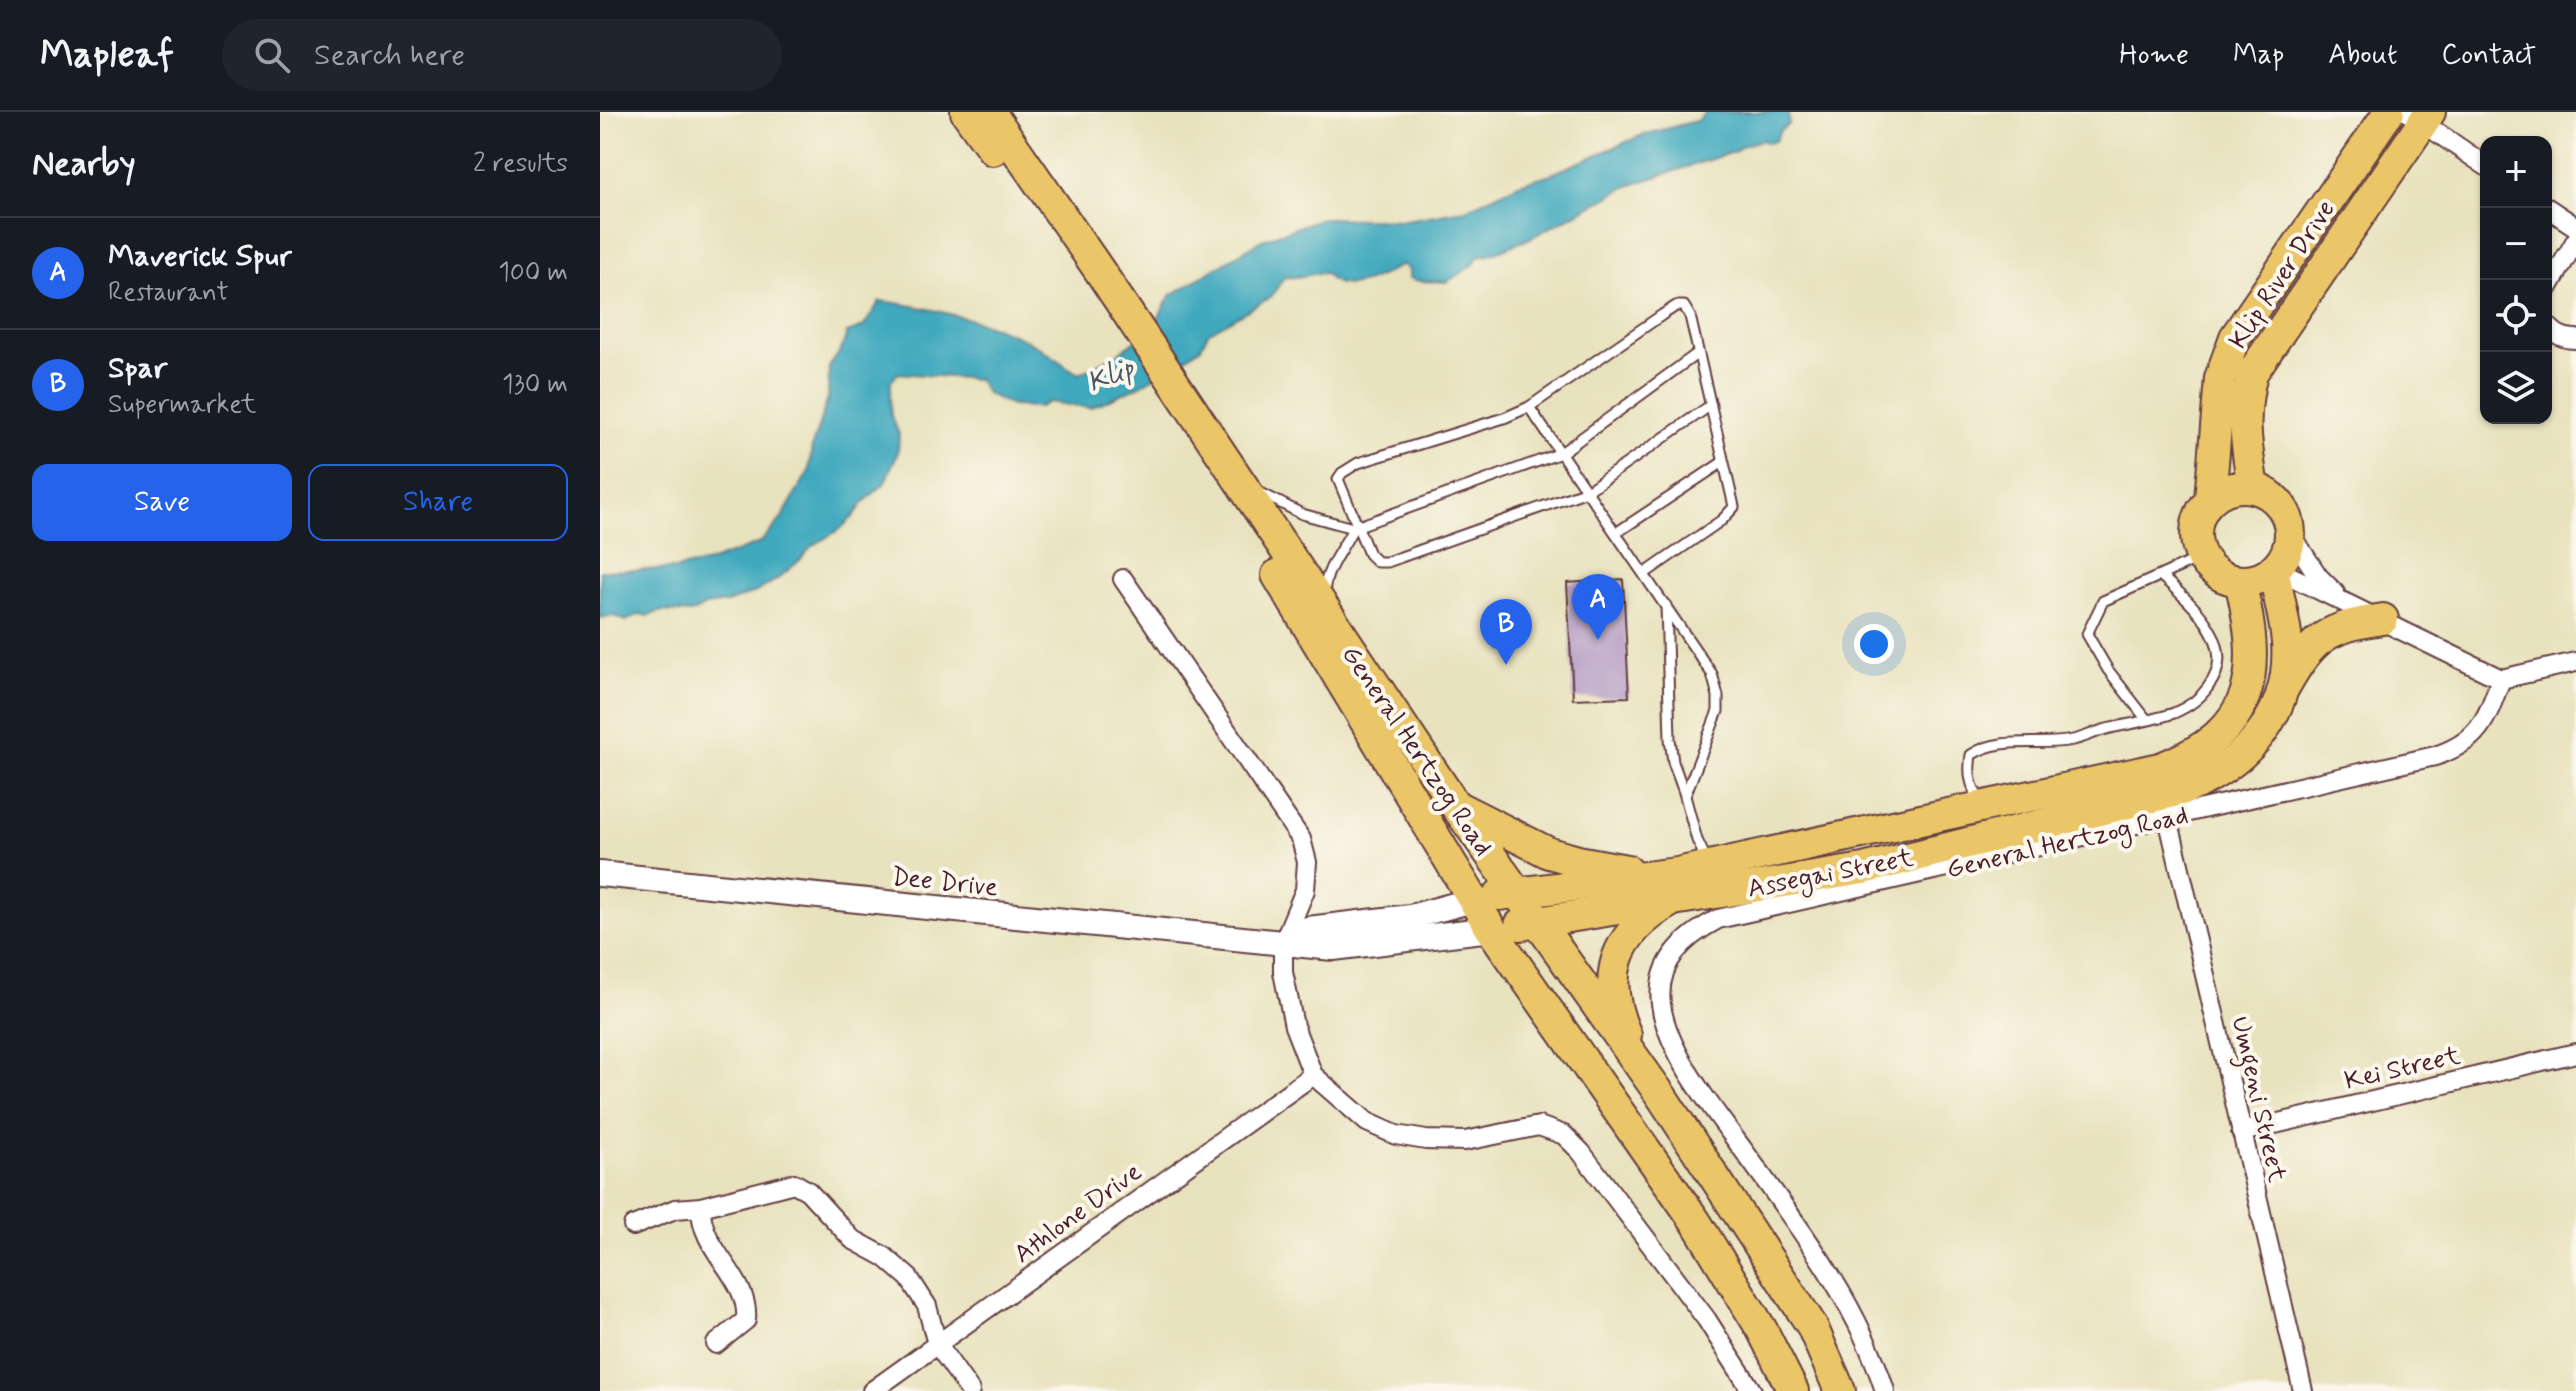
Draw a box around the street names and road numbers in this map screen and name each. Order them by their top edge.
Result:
street label: Klip River Drive [2222,194,2343,356]
street label: General Hertzog Road [1332,639,1499,864]
street label: General Hertzog Road [1943,799,2192,889]
street label: Assegai Street [1745,841,1917,909]
street label: Dee Drive [890,861,1000,905]
street label: Umgeni Street [2220,1013,2294,1186]
street label: Kei Street [2341,1039,2464,1099]
street label: Athlone Drive [1007,1156,1149,1272]

